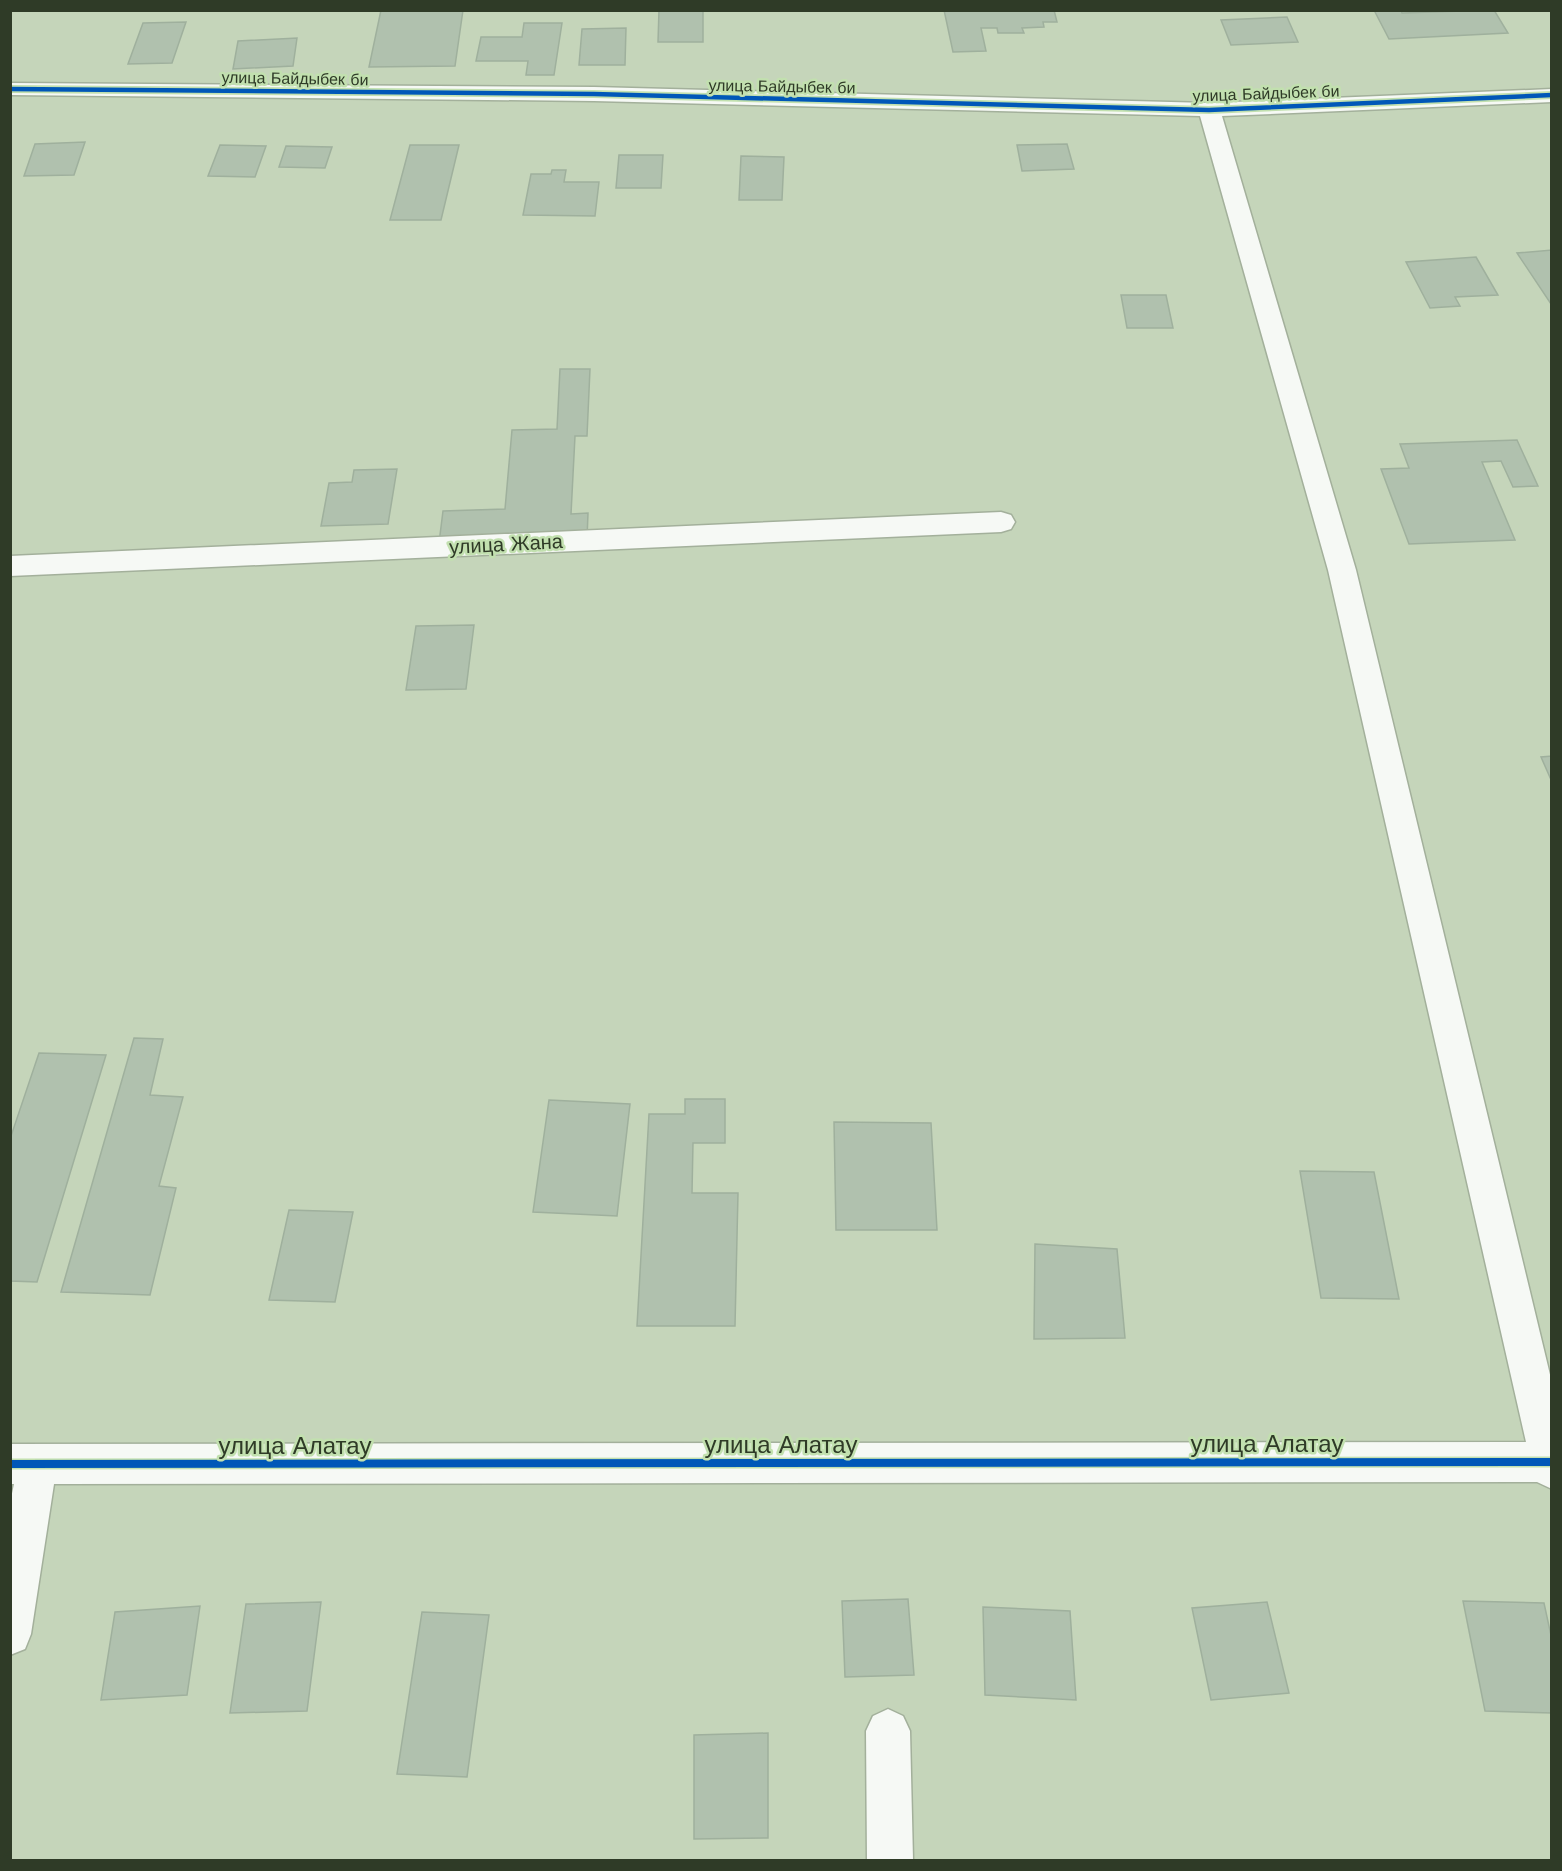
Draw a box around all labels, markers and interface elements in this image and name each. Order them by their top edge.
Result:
street label: улица Байдыбек би [221,68,369,89]
street label: улица Байдыбек би [708,76,856,97]
street label: улица Байдыбек би [1192,81,1340,106]
street label: улица Жана [449,529,564,559]
street label: улица Алатау [1191,1430,1343,1458]
street label: улица Алатау [705,1431,857,1459]
street label: улица Алатау [219,1432,371,1460]

